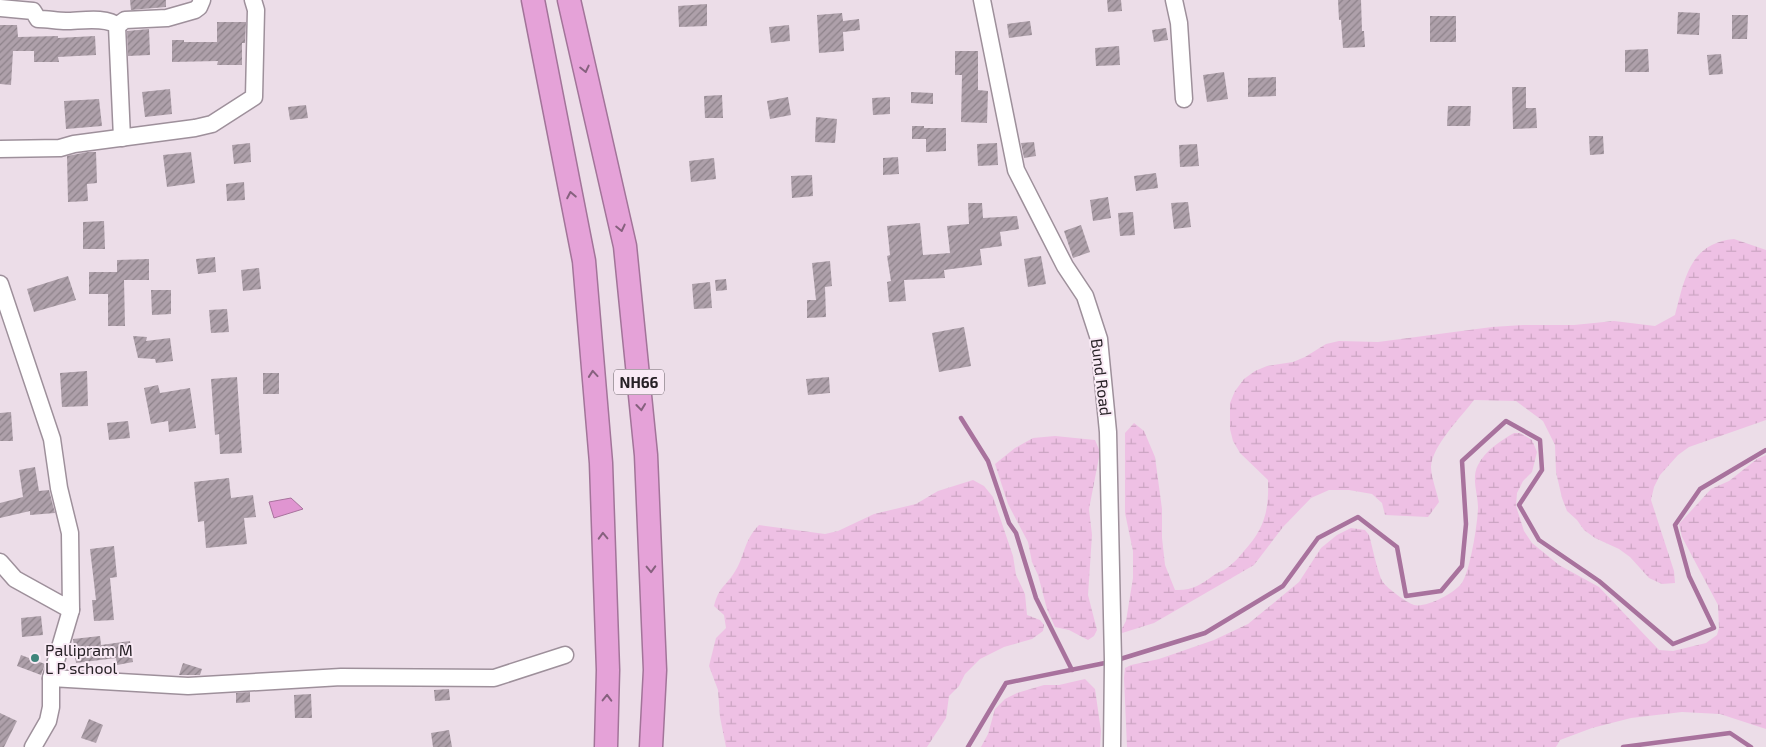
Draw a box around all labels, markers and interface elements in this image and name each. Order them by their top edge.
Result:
one-way arrow [579,65,590,74]
one-way arrow [567,191,577,200]
one-way arrow [615,223,626,232]
street label: Bund Road [1088,337,1116,417]
one-way arrow [588,369,599,377]
road number: NH66 [614,370,664,394]
one-way arrow [635,403,646,411]
one-way arrow [598,532,609,540]
one-way arrow [645,565,656,573]
place label: Pallipram M L P school [45,640,133,677]
marker: Pallipram M L P school [29,652,41,664]
one-way arrow [602,694,613,702]

